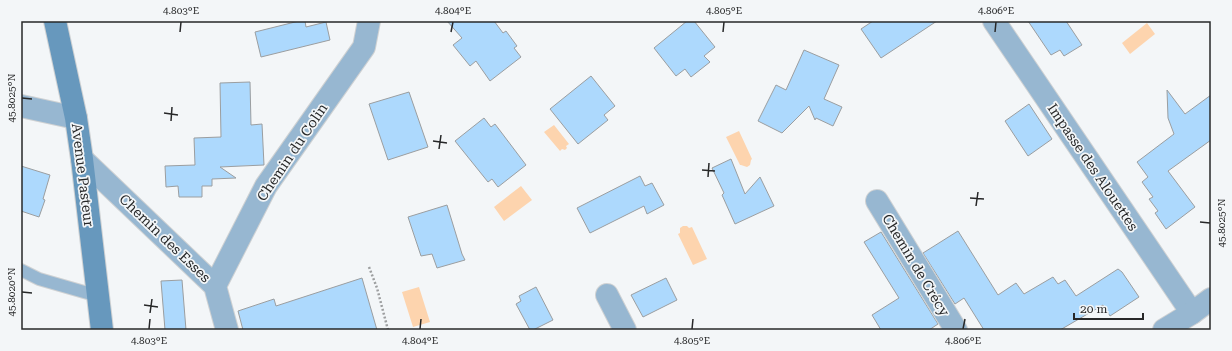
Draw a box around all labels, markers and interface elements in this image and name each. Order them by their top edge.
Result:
text: 4.803°E [163,5,199,16]
text: 4.804°E [435,5,471,16]
text: 4.805°E [706,5,742,16]
text: 4.806°E [978,5,1014,16]
text: 45.8025°N [6,73,17,123]
street label: Chemin du Colin [253,100,331,204]
street label: Impasse des Alouettes [1044,100,1142,234]
street label: Avenue Pasteur [69,122,97,228]
street label: Chemin des Esses [116,191,214,286]
text: 45.8025°N [1216,198,1227,248]
street label: Chemin de Crécy [879,211,953,320]
text: 45.8020°N [6,267,17,317]
scale bar [1074,295,1143,321]
text: 20 m [1080,302,1107,316]
text: 4.803°E [131,335,167,346]
text: 4.804°E [402,335,438,346]
text: 4.805°E [674,335,710,346]
text: 4.806°E [945,335,981,346]

